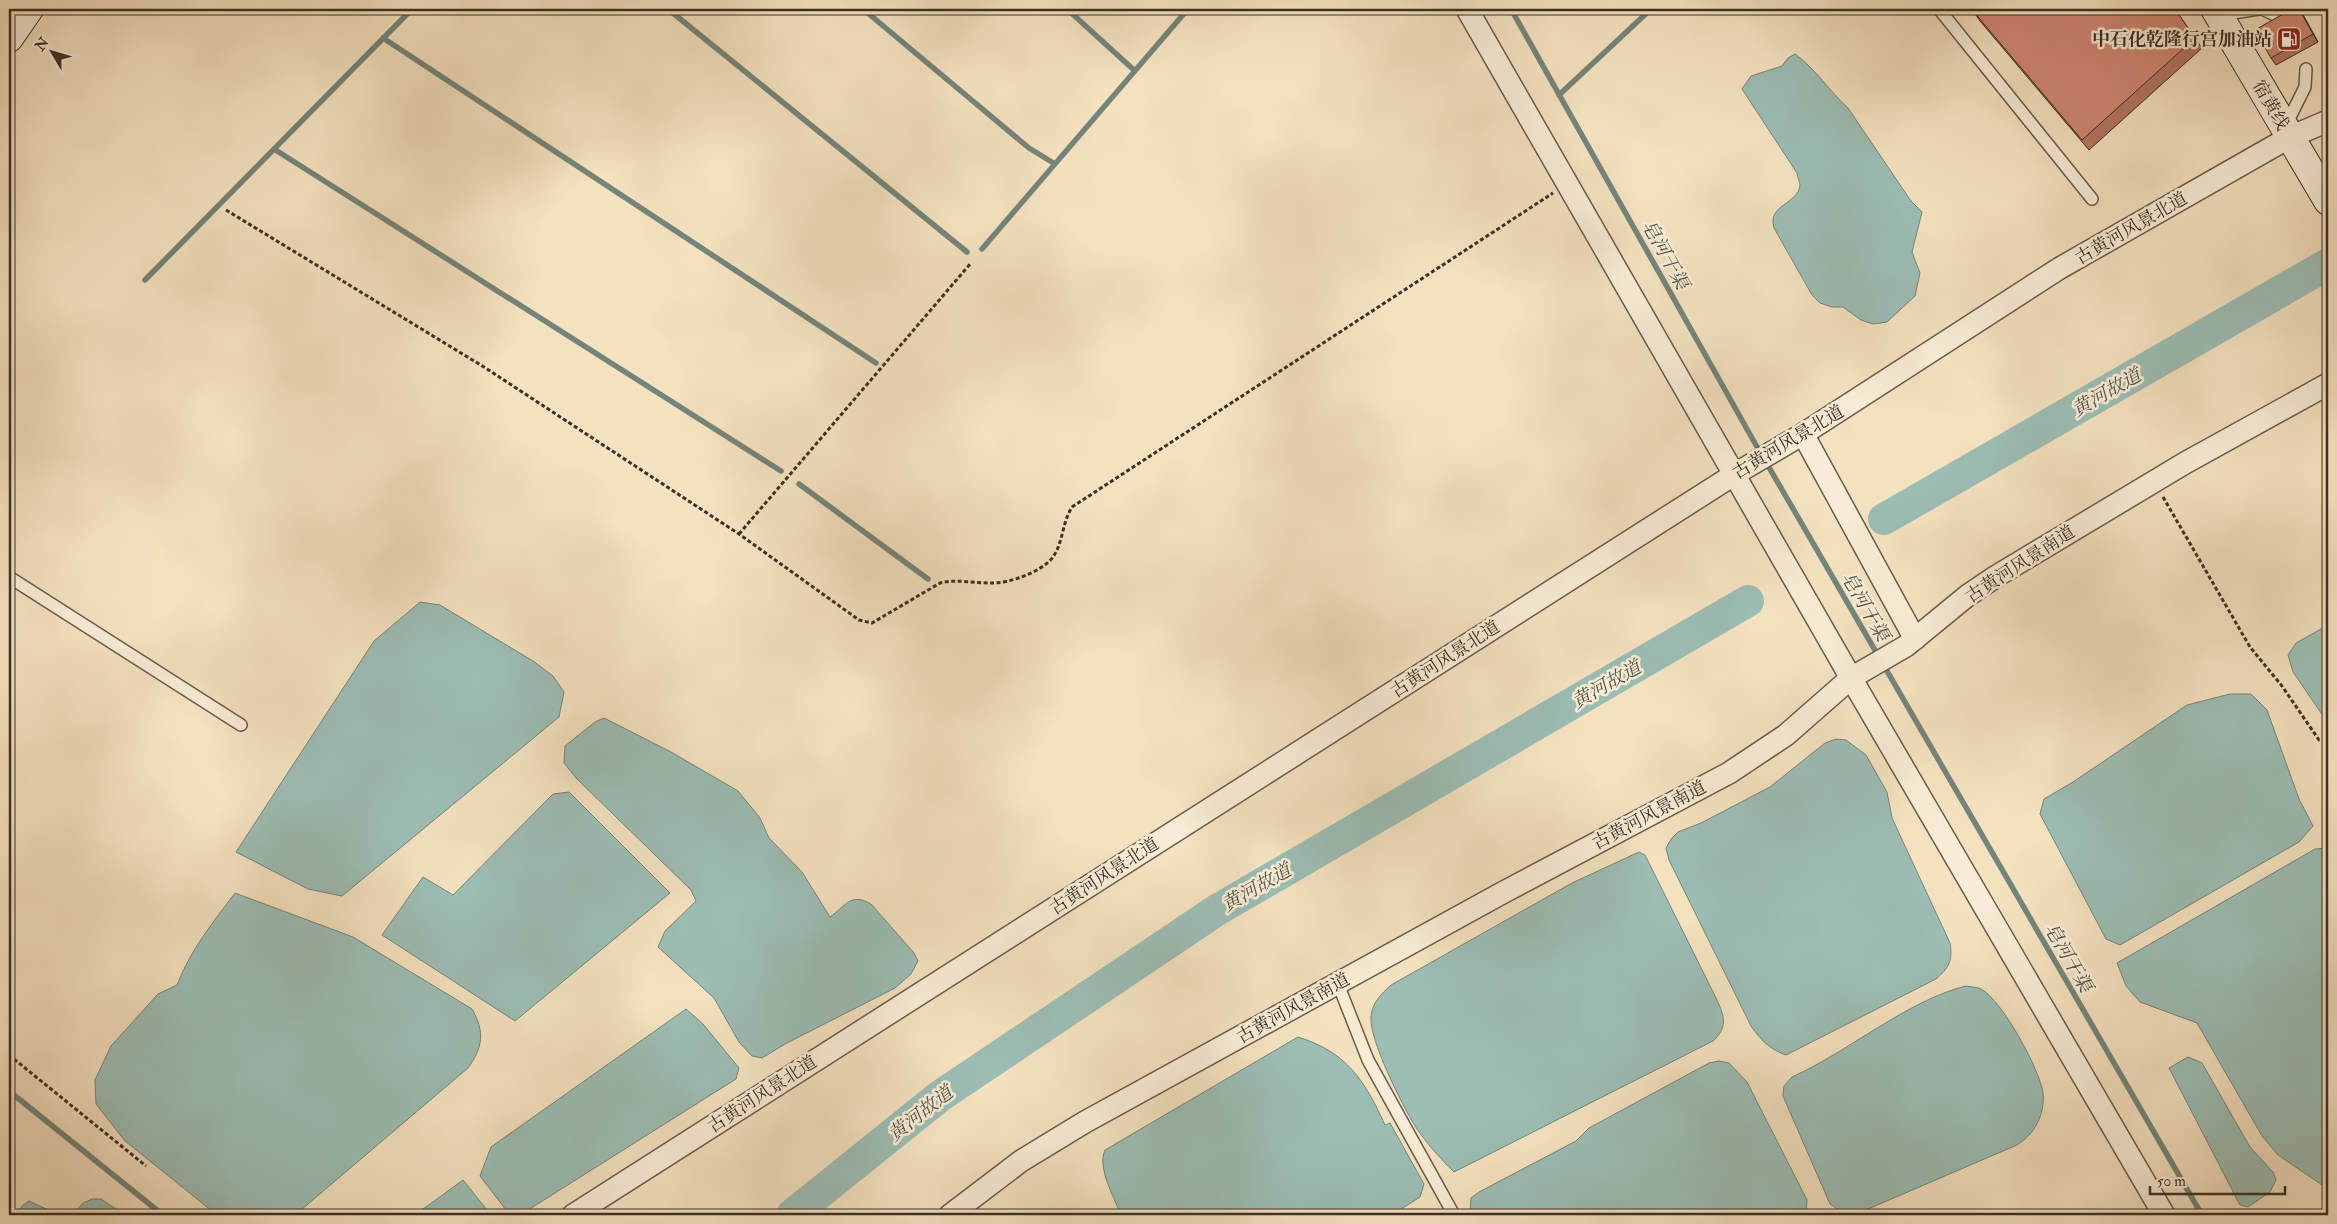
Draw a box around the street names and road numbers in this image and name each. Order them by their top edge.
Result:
street label: 宿黄线 [2247,76,2294,134]
street label: 古黄河风景北道 [2071,187,2192,270]
street label: 古黄河风景北道 [1728,400,1848,485]
street label: 古黄河风景南道 [1961,520,2079,608]
street label: 古黄河风景北道 [1386,615,1504,703]
street label: 古黄河风景南道 [1588,776,1710,855]
street label: 古黄河风景北道 [1045,832,1163,920]
street label: 古黄河风景南道 [1233,968,1354,1049]
street label: 古黄河风景北道 [703,1050,821,1138]

